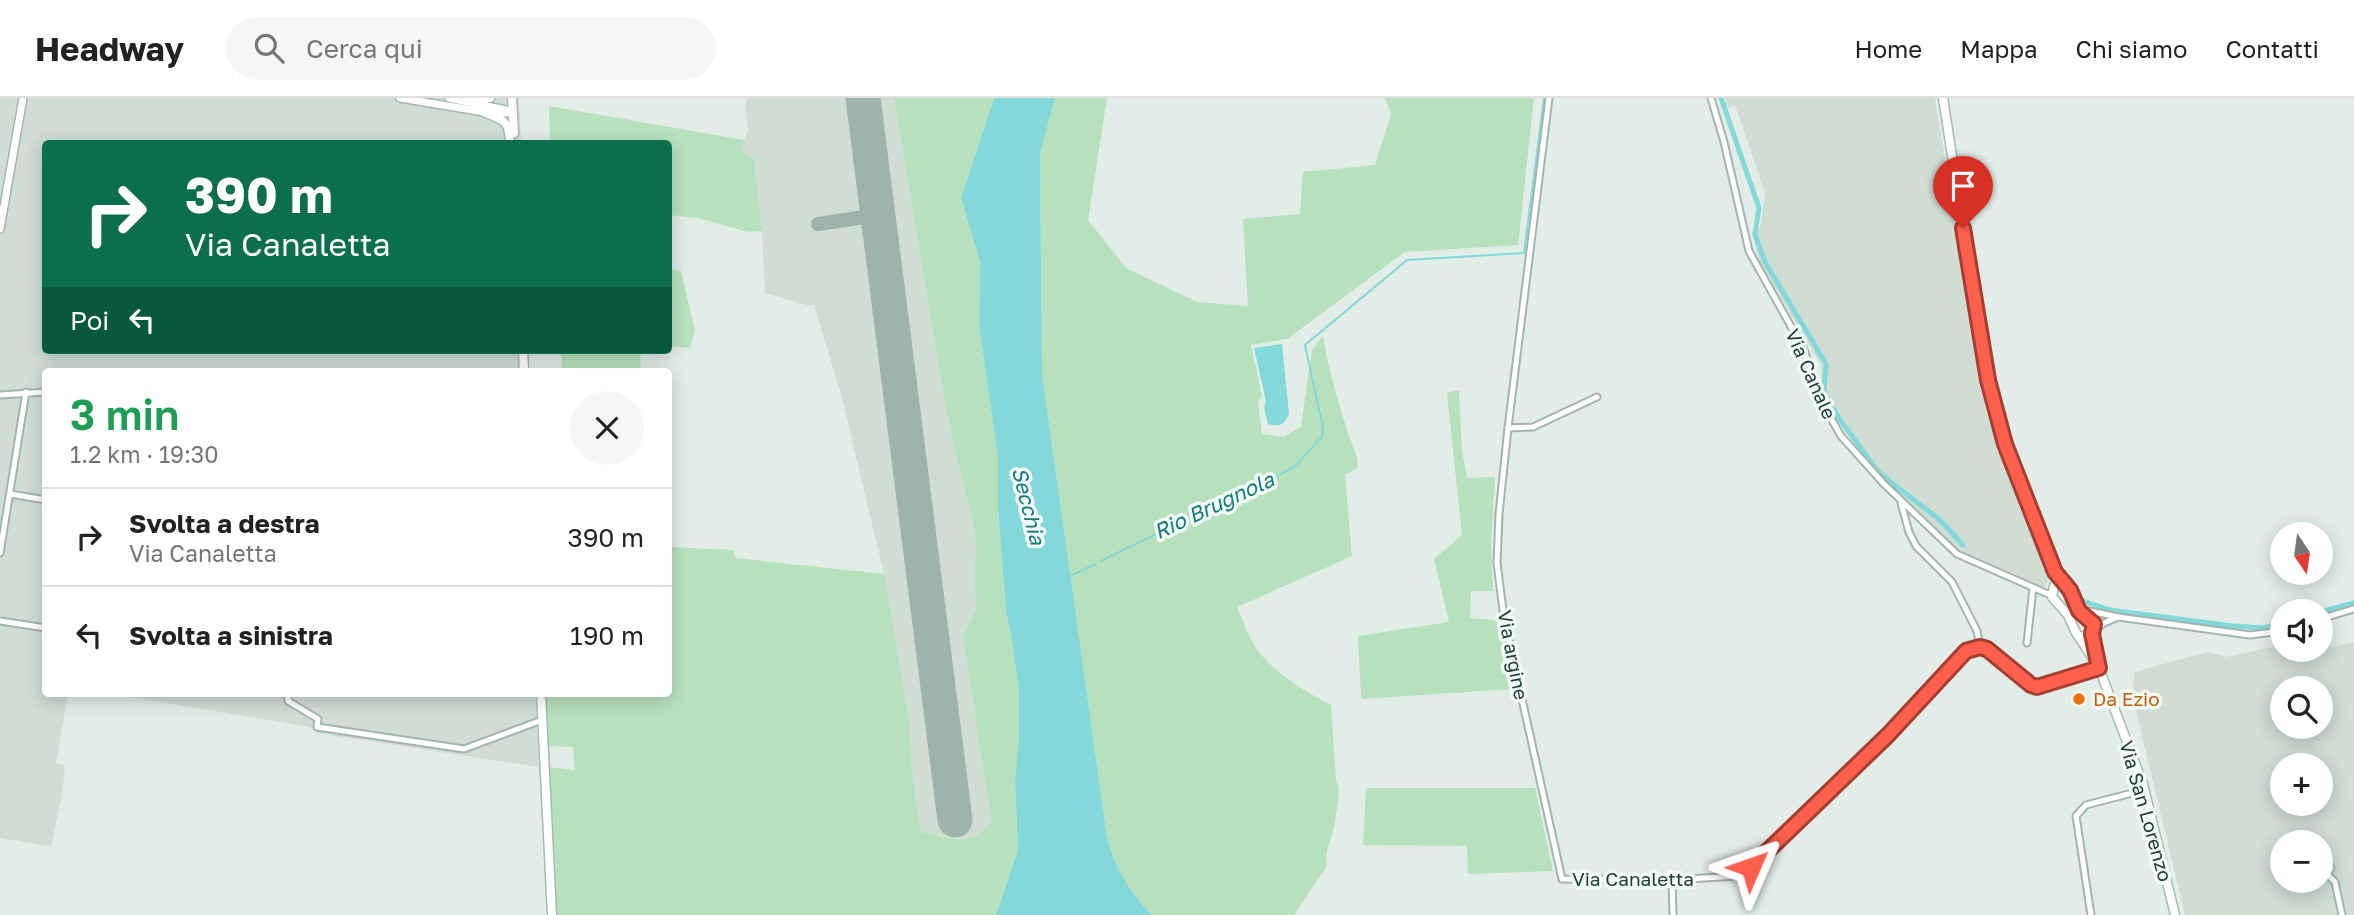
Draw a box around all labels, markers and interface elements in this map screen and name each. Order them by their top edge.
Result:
search box [226,17,716,80]
text: Headway [35,29,184,68]
icon: search [250,29,288,67]
text: Cerca qui [306,33,423,64]
text: Home [1854,34,1922,63]
text: Mappa [1960,34,2038,63]
text: Chi siamo [2076,34,2187,63]
text: Contatti [2225,34,2319,63]
pin [1933,156,1993,228]
text: 390 m [185,165,333,224]
icon: arrive [1944,167,1982,205]
icon: right [70,168,161,259]
text: Via Canaletta [185,225,391,263]
icon: left [123,301,161,339]
text: Poi [70,305,109,336]
street label: Via Canale [1781,325,1842,422]
text: 3 min [70,389,179,439]
button: close [570,391,644,465]
text: 1.2 km · 19:30 [70,440,219,468]
water label: Secchia [1007,464,1051,548]
water label: Rio Brugnola [1149,465,1279,544]
text: Svolta a destra [129,508,320,539]
icon: right [70,518,108,556]
text: 390 m [567,522,644,553]
north arrow [2270,522,2333,584]
map controls [2270,522,2333,893]
text: Via Canaletta [129,539,277,567]
button: sound [2270,599,2333,662]
street label: Via argine [1494,608,1533,702]
icon: left [70,616,108,654]
text: Svolta a sinistra [129,620,333,651]
text: 190 m [570,620,644,651]
button: search [2270,676,2333,739]
place label: Da Ezio [2093,687,2160,710]
marker: Da Ezio [2071,691,2087,707]
street label: Via San Lorenzo [2115,738,2178,884]
button: + [2270,753,2333,816]
position arrow [1714,830,1788,904]
button: − [2270,830,2333,893]
street label: Via Canaletta [1572,867,1694,890]

